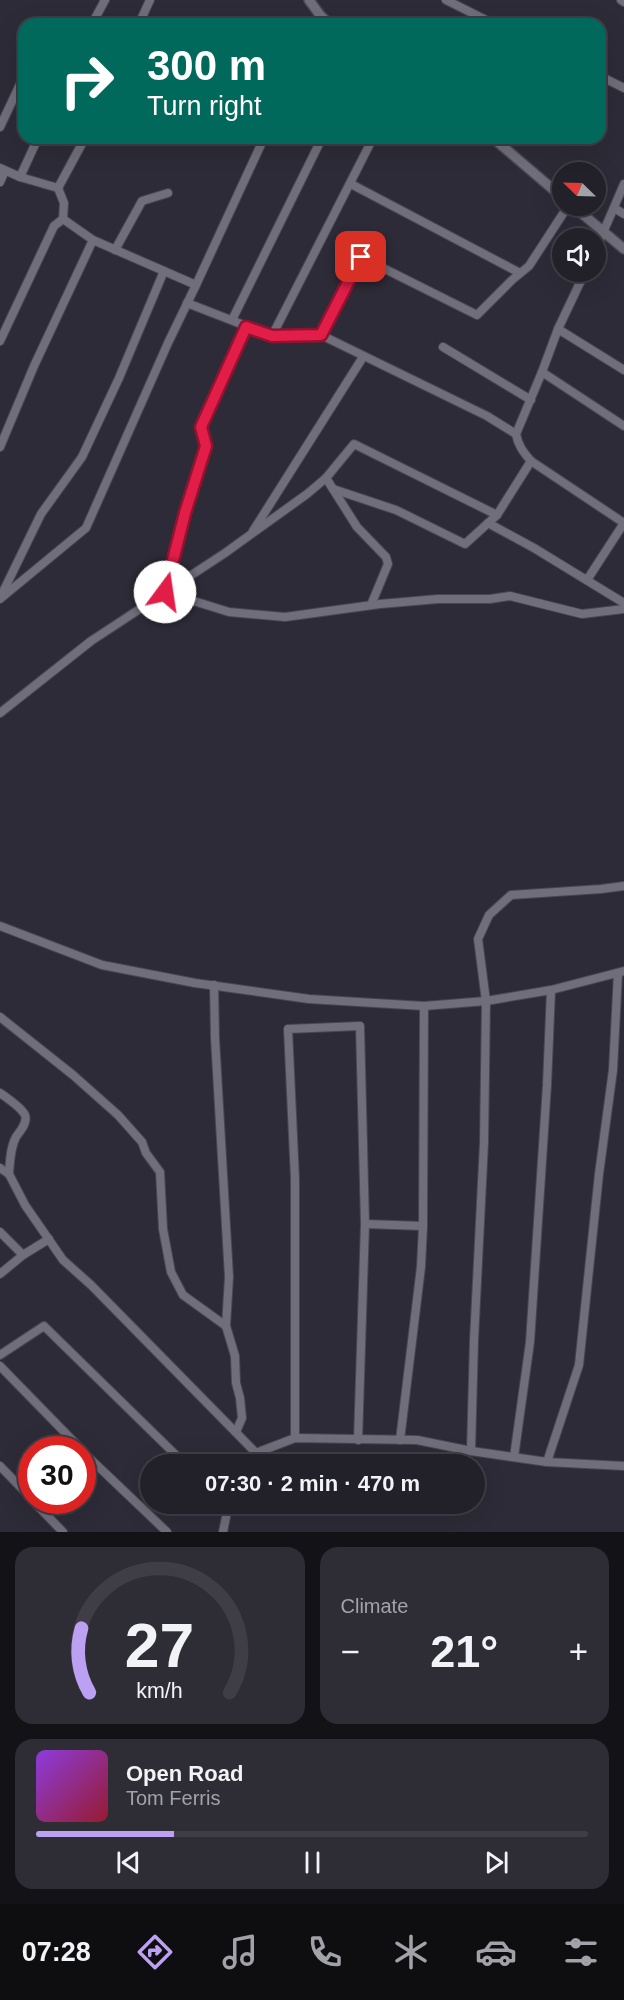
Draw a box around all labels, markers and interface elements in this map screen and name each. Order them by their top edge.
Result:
icon: right [48,42,126,120]
text: 300 m [147,42,266,89]
text: Turn right [147,91,262,121]
north arrow [552,162,606,216]
map controls [552,162,606,282]
button: sound [552,228,606,282]
pin [335,231,386,282]
icon: arrive [344,240,377,273]
position arrow [133,560,197,624]
speed limit sign: 30 [18,1436,96,1514]
text: 07:30 · 2 min · 470 m [205,1471,420,1496]
text: Climate [341,1595,408,1617]
text: 27 [125,1611,194,1680]
text: 21° [430,1626,498,1677]
text: − [341,1633,360,1670]
text: + [569,1633,588,1670]
text: km/h [137,1679,183,1703]
text: Open Road [126,1761,243,1786]
text: Tom Ferris [126,1787,220,1809]
icon: previous [112,1846,145,1879]
icon: pause [296,1846,329,1879]
icon: next [480,1846,513,1879]
icon: directions [134,1931,176,1973]
icon: music [219,1931,261,1973]
icon: phone [304,1931,346,1973]
icon: climate [390,1931,432,1973]
icon: car [475,1931,517,1973]
icon: filters [560,1931,602,1973]
text: 07:28 [22,1937,91,1967]

